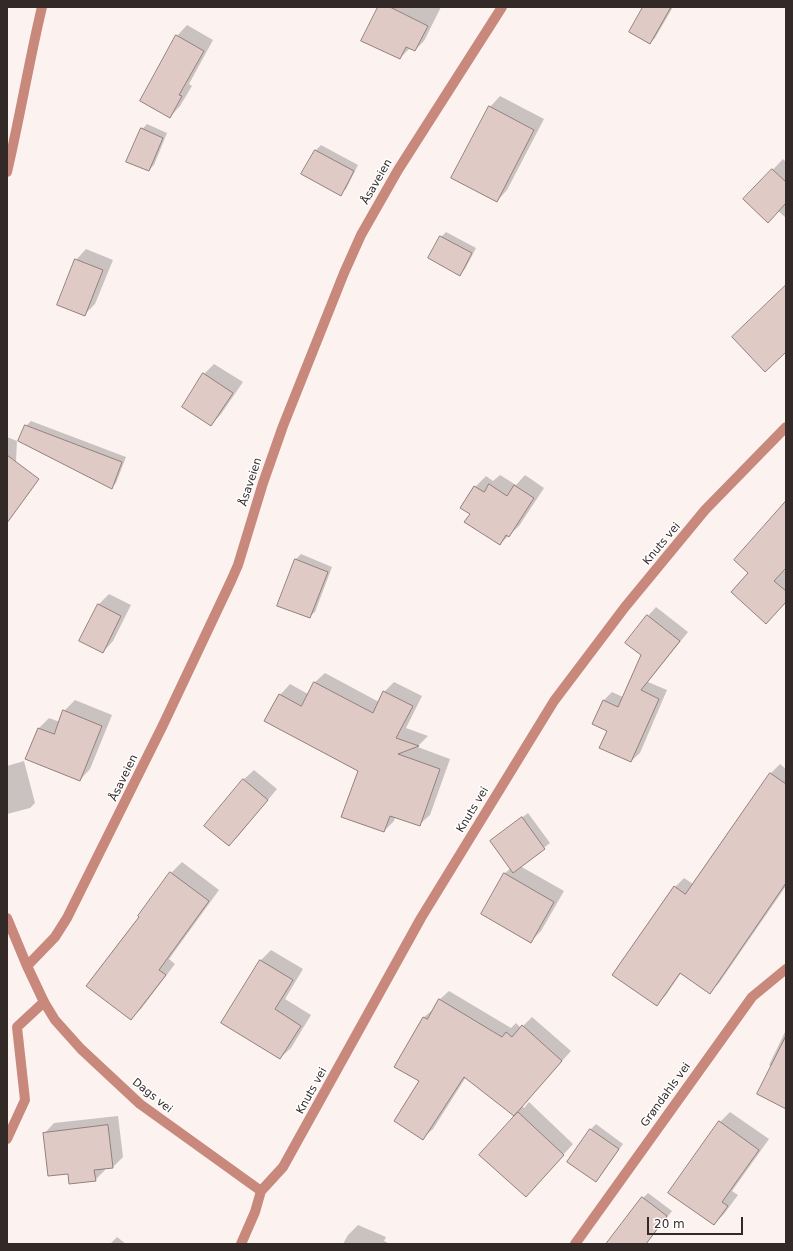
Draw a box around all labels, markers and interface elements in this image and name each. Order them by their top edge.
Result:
street label: Åsaveien [359,157,395,207]
street label: Åsaveien [237,456,265,508]
street label: Knuts vei [641,520,683,568]
street label: Åsaveien [107,753,141,803]
street label: Knuts vei [454,785,492,835]
street label: Grøndahls vei [638,1060,694,1130]
street label: Knuts vei [294,1065,330,1117]
street label: Dags vei [129,1076,175,1116]
scale bar [649,1209,745,1235]
text: 20 m [654,1217,685,1231]

